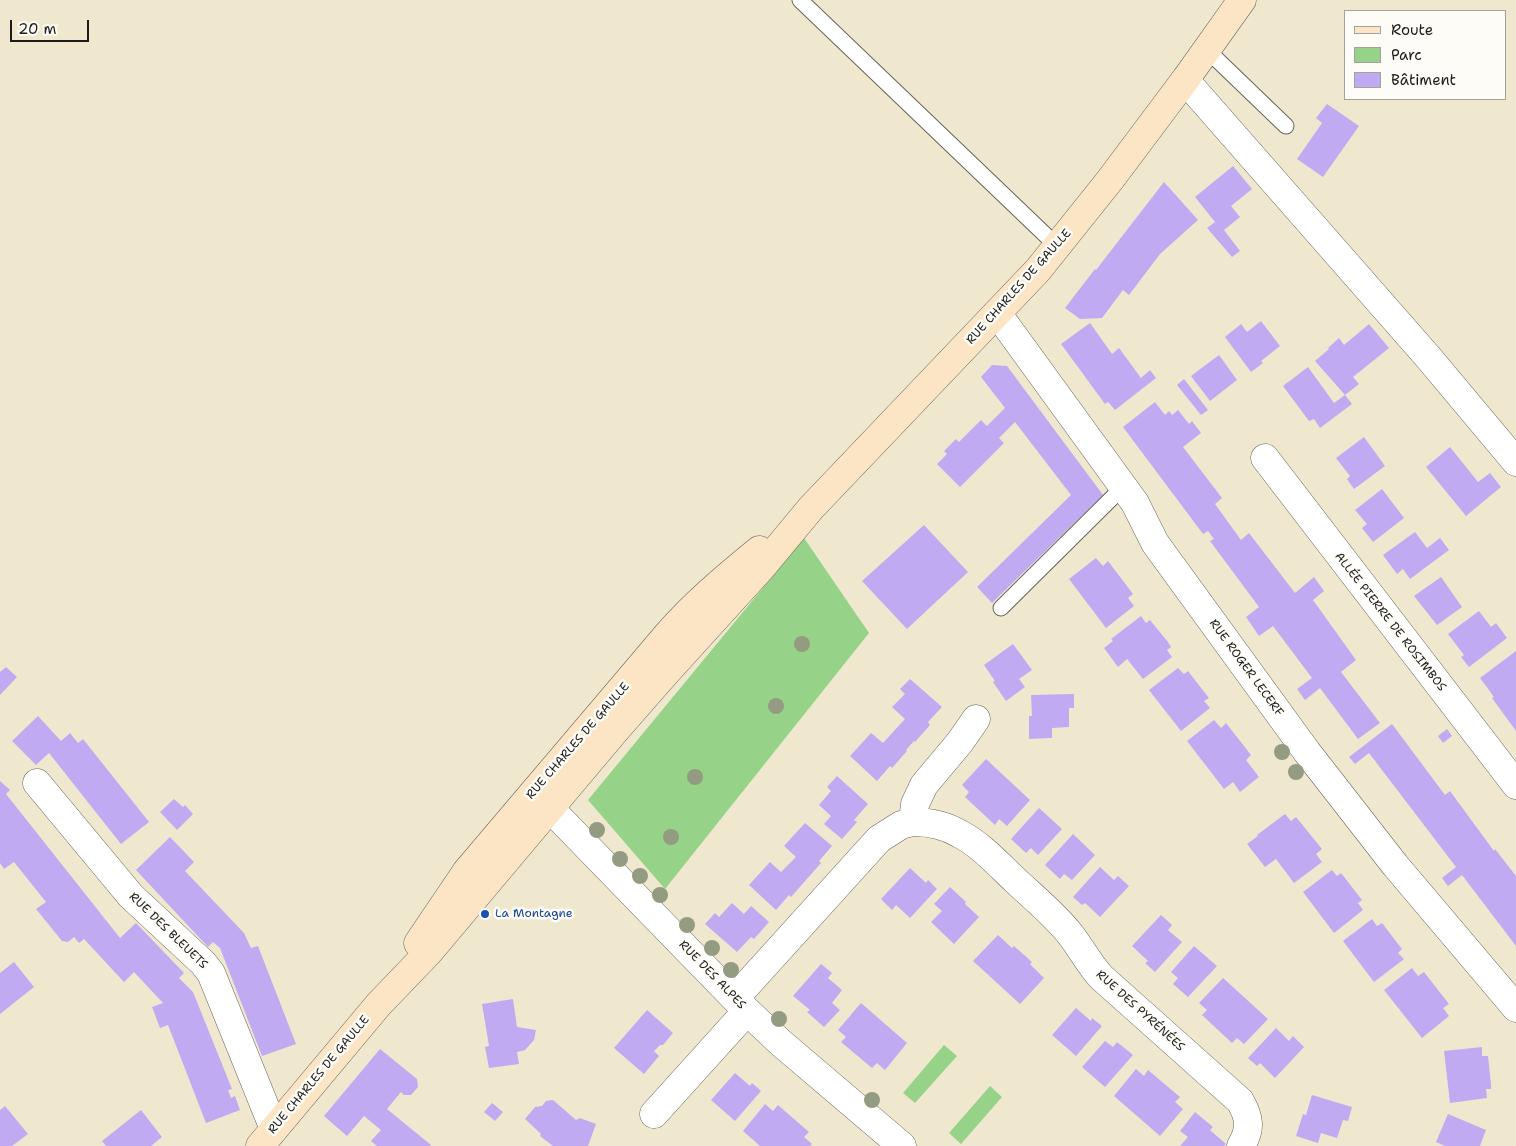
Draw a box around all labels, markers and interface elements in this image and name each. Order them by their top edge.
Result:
scale bar [12,10,91,42]
legend [1344,10,1506,100]
text: 20 m [18,19,57,39]
text: Route [1391,20,1433,40]
text: Parc [1391,45,1422,65]
text: Bâtiment [1391,70,1456,90]
street label: RUE CHARLES DE GAULLE [963,226,1075,348]
street label: ALLÉE PIERRE DE ROSIMBOS [1331,550,1449,694]
street label: RUE ROGER LECERF [1206,617,1286,719]
street label: RUE CHARLES DE GAULLE [523,680,633,802]
street label: RUE DES BLEUETS [126,890,210,972]
place label: La Montagne [495,907,573,921]
marker: La Montagne [479,908,491,920]
street label: RUE DES ALPES [676,938,748,1012]
street label: RUE DES PYRÉNÉES [1093,967,1187,1055]
street label: RUE CHARLES DE GAULLE [265,1013,373,1137]

